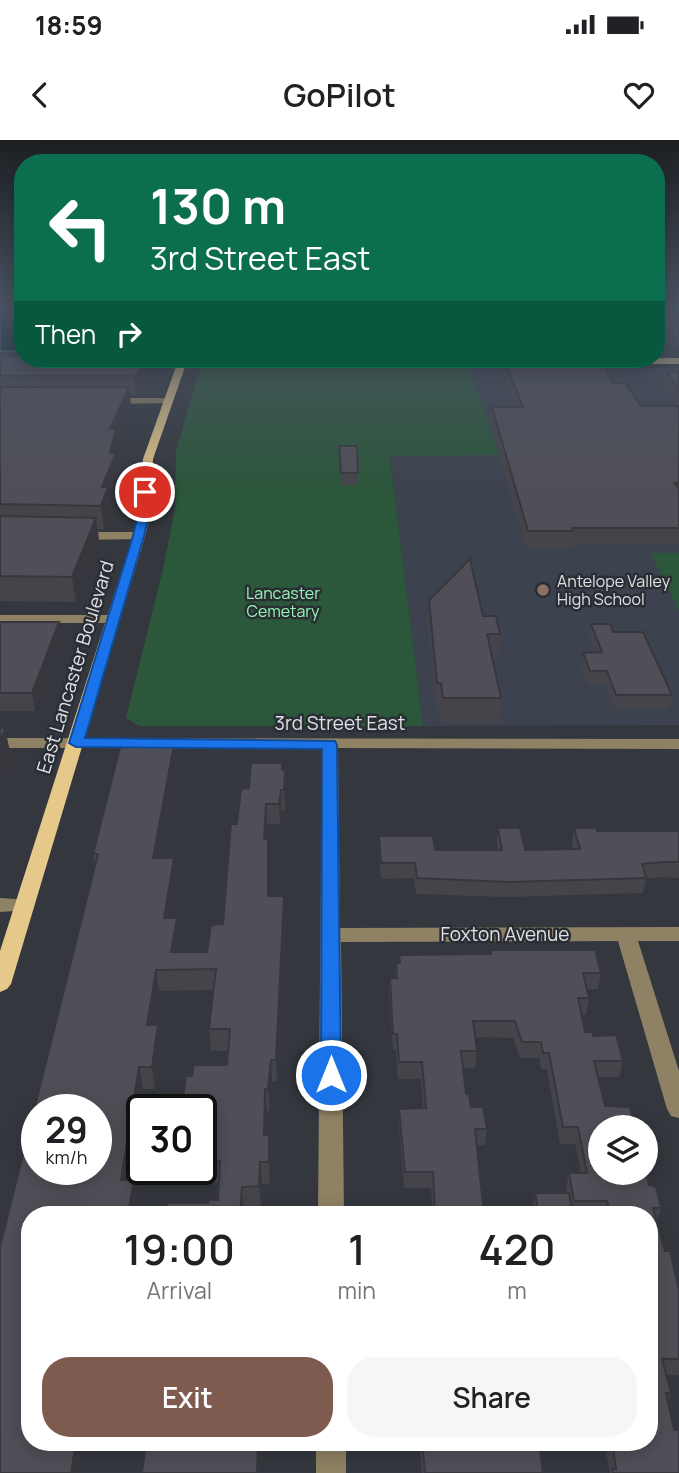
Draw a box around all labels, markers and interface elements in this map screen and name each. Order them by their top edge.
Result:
text: 18:59 [35,7,103,43]
text: GoPilot [283,73,396,117]
icon: back [21,76,59,114]
icon: heart [620,76,658,114]
text: 130 m [150,172,286,239]
icon: left [35,182,126,273]
text: 3rd Street East [150,236,370,280]
icon: right [110,315,148,353]
text: Then [35,316,96,352]
pin [115,462,175,522]
icon: arrive [126,473,164,511]
street label: East Lancaster Boulevard [30,557,120,777]
place label: Antelope Valley High School [557,570,671,610]
park label: Lancaster Cemetary [246,582,320,622]
marker: Antelope Valley High School [535,582,551,598]
street label: 3rd Street East [275,710,405,736]
street label: Foxton Avenue [441,921,569,947]
position arrow [294,1038,368,1112]
speed limit sign: 30 [126,1094,217,1185]
text: 29 [45,1106,88,1154]
map controls [588,1115,658,1185]
button: layers [588,1115,658,1185]
text: km/h [46,1145,87,1169]
text: 19:00 [123,1220,235,1278]
text: 1 [348,1220,366,1278]
text: 420 [479,1220,555,1278]
text: Arrival [146,1274,212,1306]
text: min [338,1274,376,1306]
text: m [507,1274,527,1306]
button: Exit [42,1357,333,1437]
button: Share [347,1357,637,1437]

